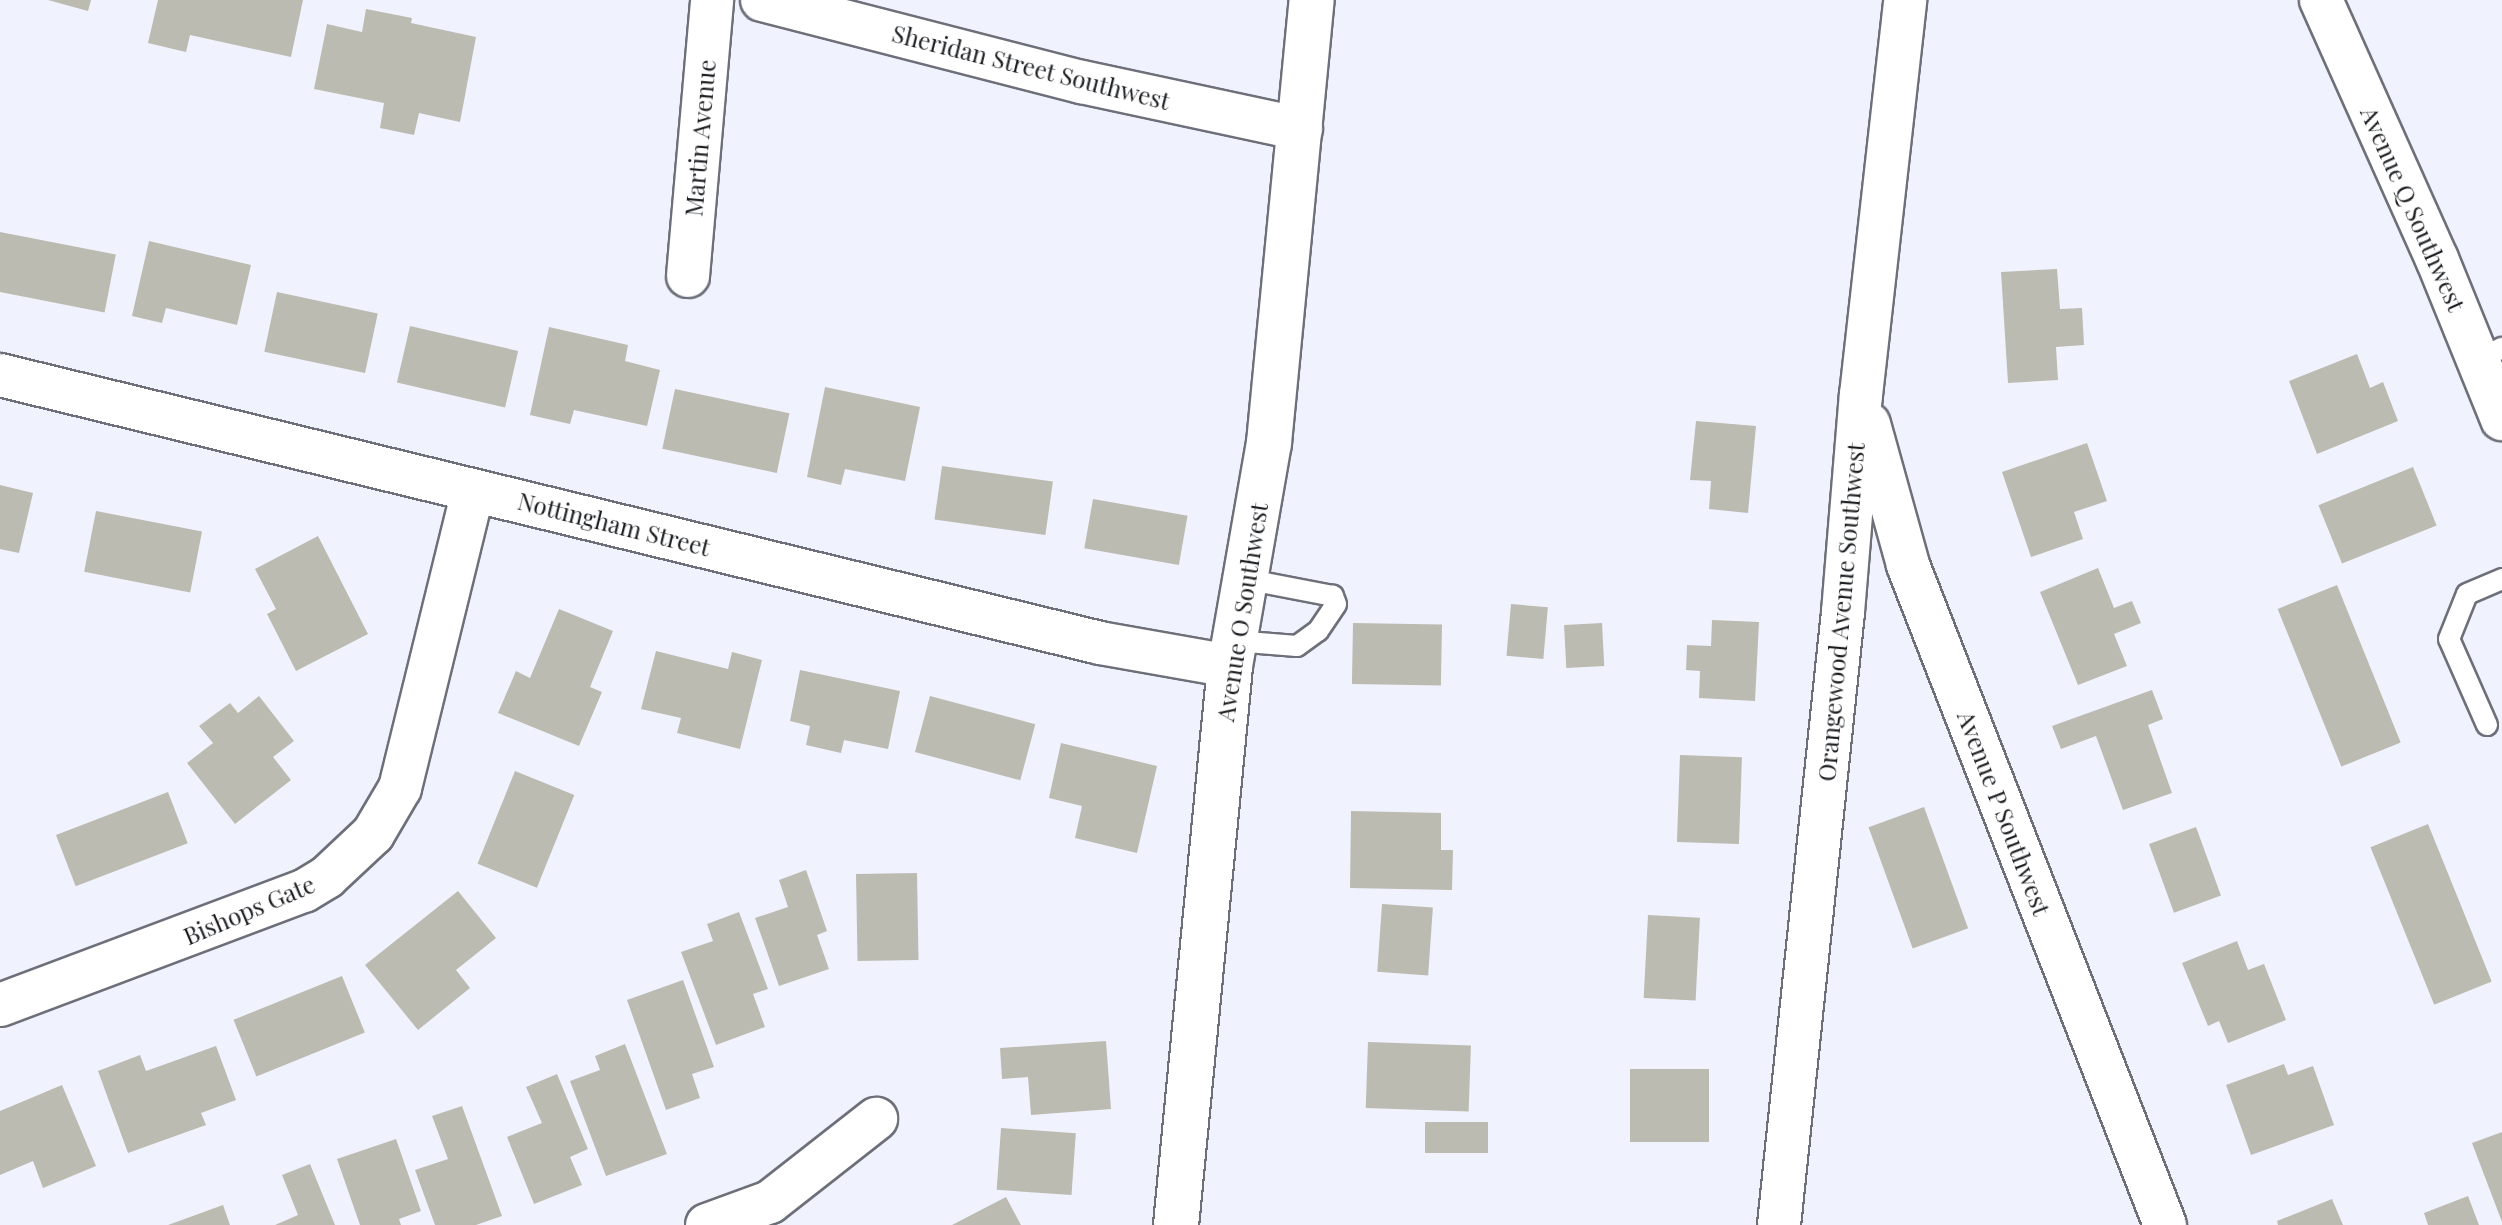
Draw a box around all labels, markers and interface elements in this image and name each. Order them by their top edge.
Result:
street label: Sheridan Street Southwest [889,18,1173,116]
street label: Martin Avenue [679,58,721,218]
street label: Avenue Q Southwest [2355,102,2471,316]
street label: Orangewood Avenue Southwest [1812,441,1870,783]
street label: Nottingham Street [515,486,713,562]
street label: Avenue O Southwest [1210,501,1274,723]
street label: Avenue P Southwest [1952,706,2056,920]
street label: Bishops Gate [179,869,319,951]

